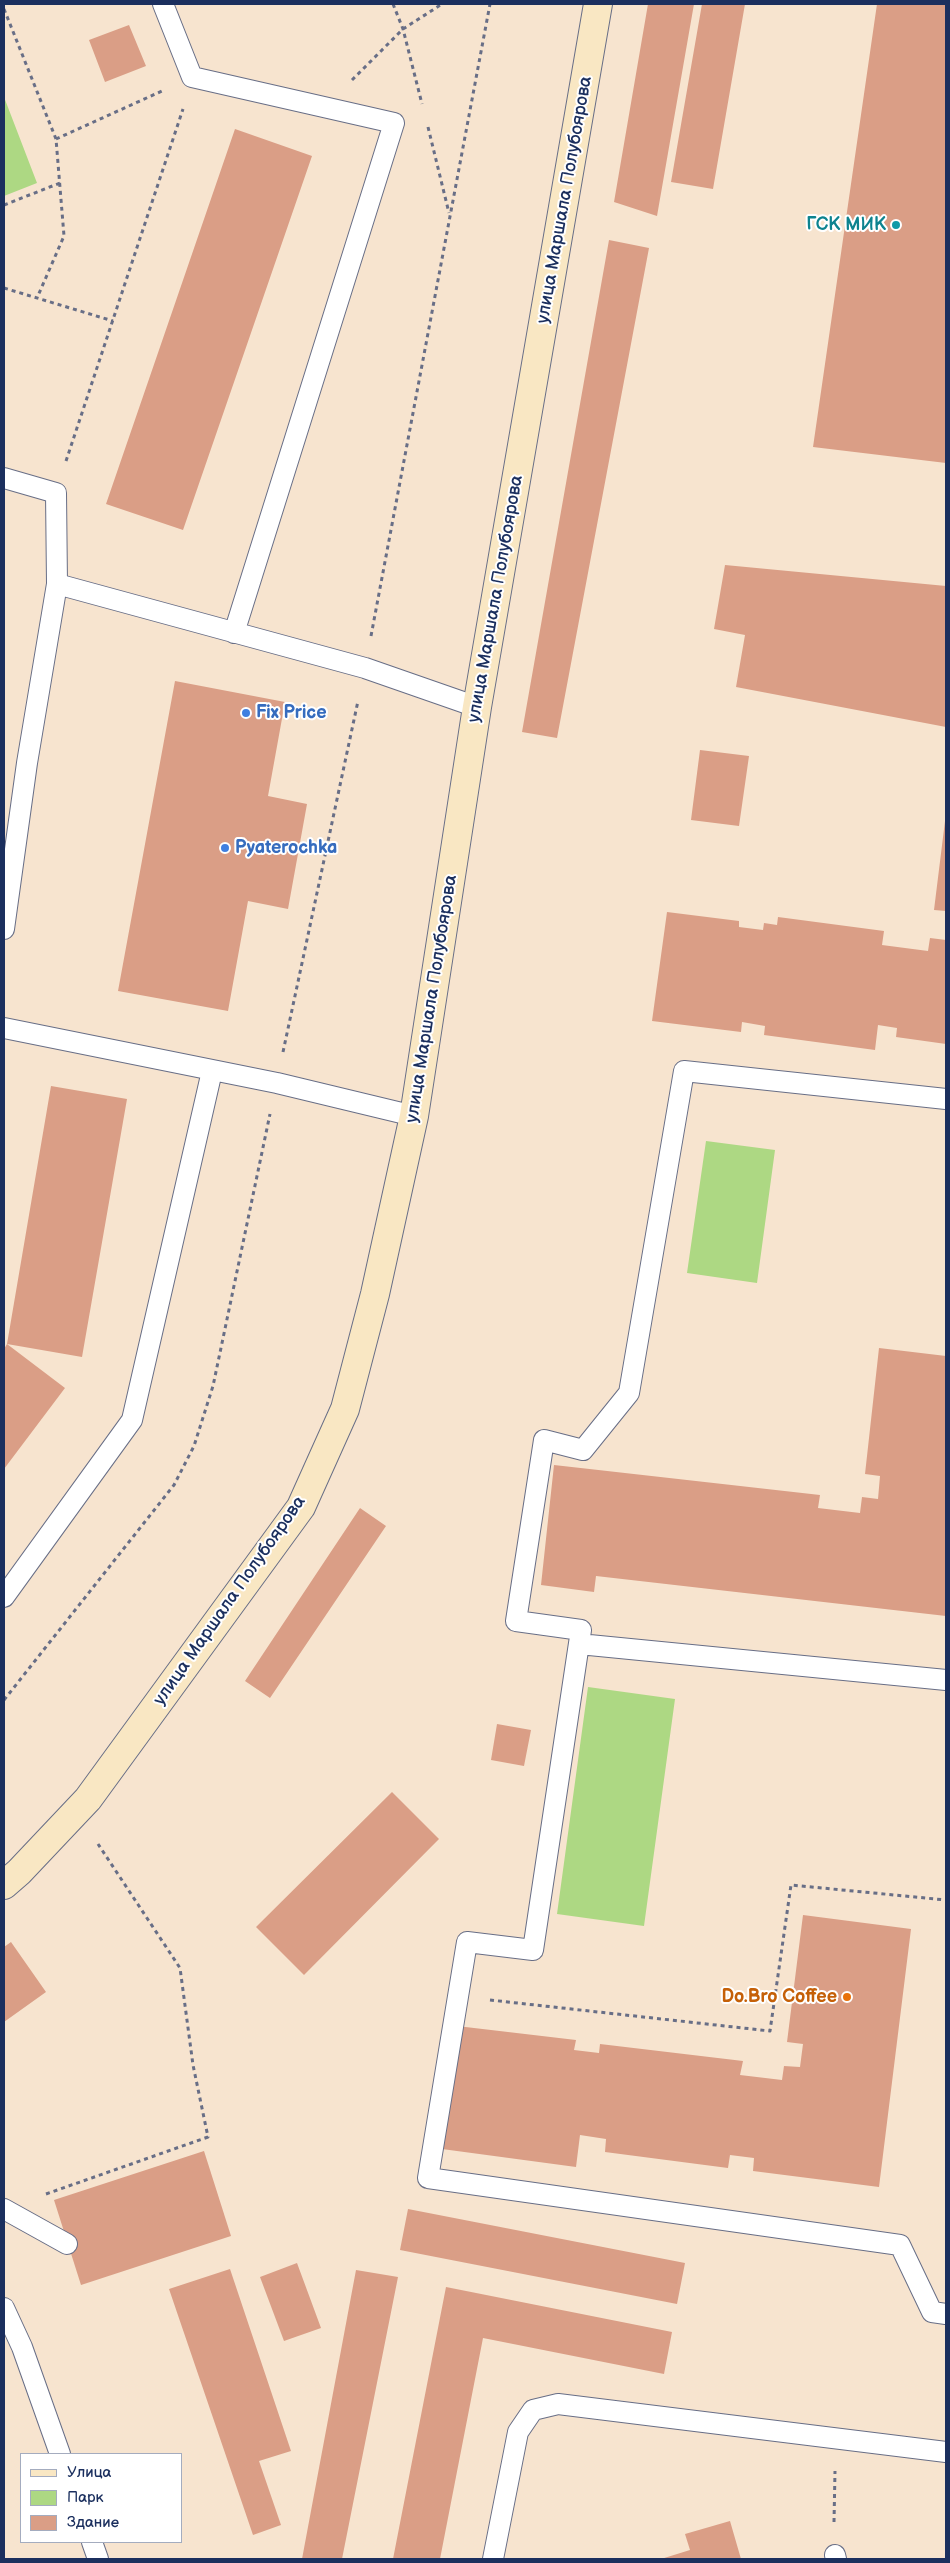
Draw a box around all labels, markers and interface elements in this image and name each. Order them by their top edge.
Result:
street label: улица Маршала Полубоярова [533,75,597,325]
place label: ГСК МИК [806,214,886,236]
marker: ГСК МИК [890,219,902,231]
street label: улица Маршала Полубоярова [464,474,528,724]
place label: Fix Price [256,702,327,724]
marker: Fix Price [240,707,252,719]
place label: Pyaterochka [235,837,337,859]
marker: Pyaterochka [219,842,231,854]
street label: улица Маршала Полубоярова [402,873,462,1125]
street label: улица Маршала Полубоярова [149,1492,311,1710]
place label: Do.Bro Coffee [722,1986,837,2008]
marker: Do.Bro Coffee [841,1991,853,2003]
legend [20,2453,182,2543]
text: Улица [67,2463,111,2482]
text: Парк [67,2488,104,2507]
text: Здание [67,2513,119,2532]

